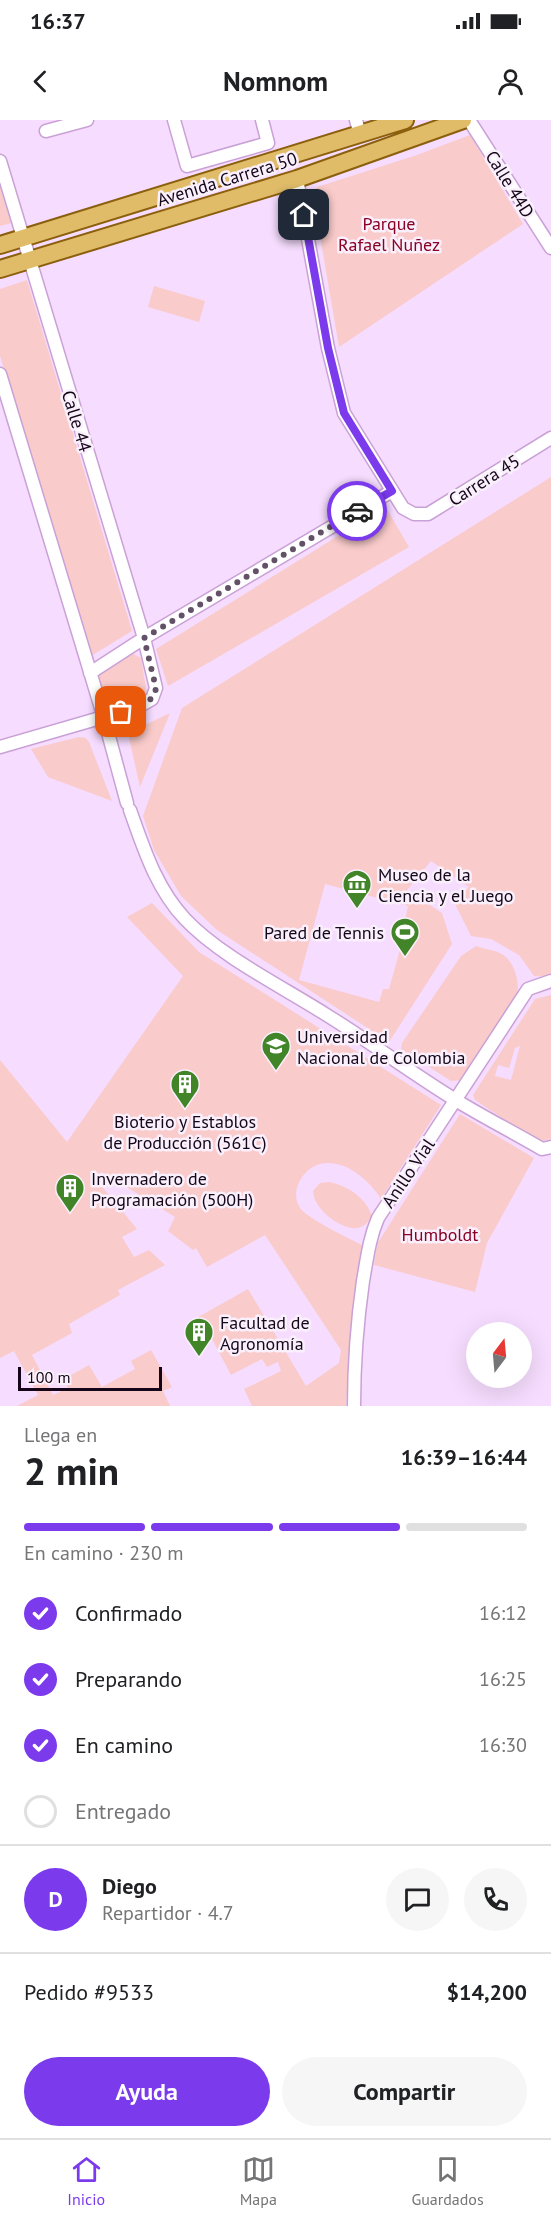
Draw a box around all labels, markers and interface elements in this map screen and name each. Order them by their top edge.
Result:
text: 16:37 [30,7,86,35]
text: Nomnom [223,64,328,98]
icon: back [24,65,57,98]
icon: person [494,65,527,98]
street label: Calle 44D [480,146,540,222]
street label: Avenida Carrera 50 [154,147,300,211]
pin [278,189,329,240]
icon: home [287,198,320,231]
park label: Parque Rafael Nuñez [338,212,440,256]
street label: Calle 44 [57,388,97,455]
street label: Carrera 45 [444,449,524,511]
courier [327,481,387,541]
icon: car [341,495,374,528]
pin [95,686,146,737]
icon: bag [104,695,137,728]
place label: Museo de la Ciencia y el Juego [378,863,513,907]
museum icon: Museo de la Ciencia y el Juego [341,868,373,910]
sports icon: Pared de Tennis [389,916,421,958]
place label: Pared de Tennis [264,921,384,944]
place label: Universidad Nacional de Colombia [297,1025,465,1069]
school or university icon: Universidad Nacional de Colombia [260,1030,292,1072]
building icon: Bioterio y Establos de Producción (561C) [169,1068,201,1110]
place label: Bioterio y Establos de Producción (561C) [104,1110,266,1154]
street label: Anillo Vial [376,1133,440,1212]
place label: Invernadero de Programación (500H) [91,1167,253,1211]
building icon: Invernadero de Programación (500H) [54,1172,86,1214]
park label: Humboldt [402,1223,478,1246]
place label: Facultad de Agronomía [220,1311,310,1355]
building icon: Facultad de Agronomía [183,1316,215,1358]
north arrow [466,1322,532,1388]
map controls [466,1322,532,1388]
scale bar [18,1364,162,1392]
text: 100 m [27,1367,70,1387]
text: Llega en [24,1422,97,1448]
text: 16:39–16:44 [401,1443,527,1471]
text: 2 min [24,1445,119,1496]
text: En camino · 230 m [24,1540,184,1566]
icon: check [24,1597,57,1630]
text: Confirmado [75,1599,182,1627]
text: 16:12 [479,1600,527,1626]
icon: check [24,1663,57,1696]
text: Preparando [75,1665,182,1693]
text: 16:25 [479,1666,527,1692]
icon: check [24,1729,57,1762]
text: En camino [75,1731,173,1759]
text: 16:30 [479,1732,527,1758]
text: Entregado [75,1797,171,1825]
button: chat [386,1868,449,1931]
button: phone [464,1868,527,1931]
text: Diego [102,1872,157,1900]
text: D [48,1885,63,1913]
text: Repartidor · 4.7 [102,1900,234,1926]
text: Pedido #9533 [24,1978,154,2006]
text: $14,200 [447,1978,527,2006]
button: Ayuda [24,2057,270,2126]
button: Compartir [282,2057,527,2126]
tab: Inicio [67,2153,105,2209]
tab: Mapa [240,2153,277,2209]
tab: Guardados [411,2153,484,2209]

